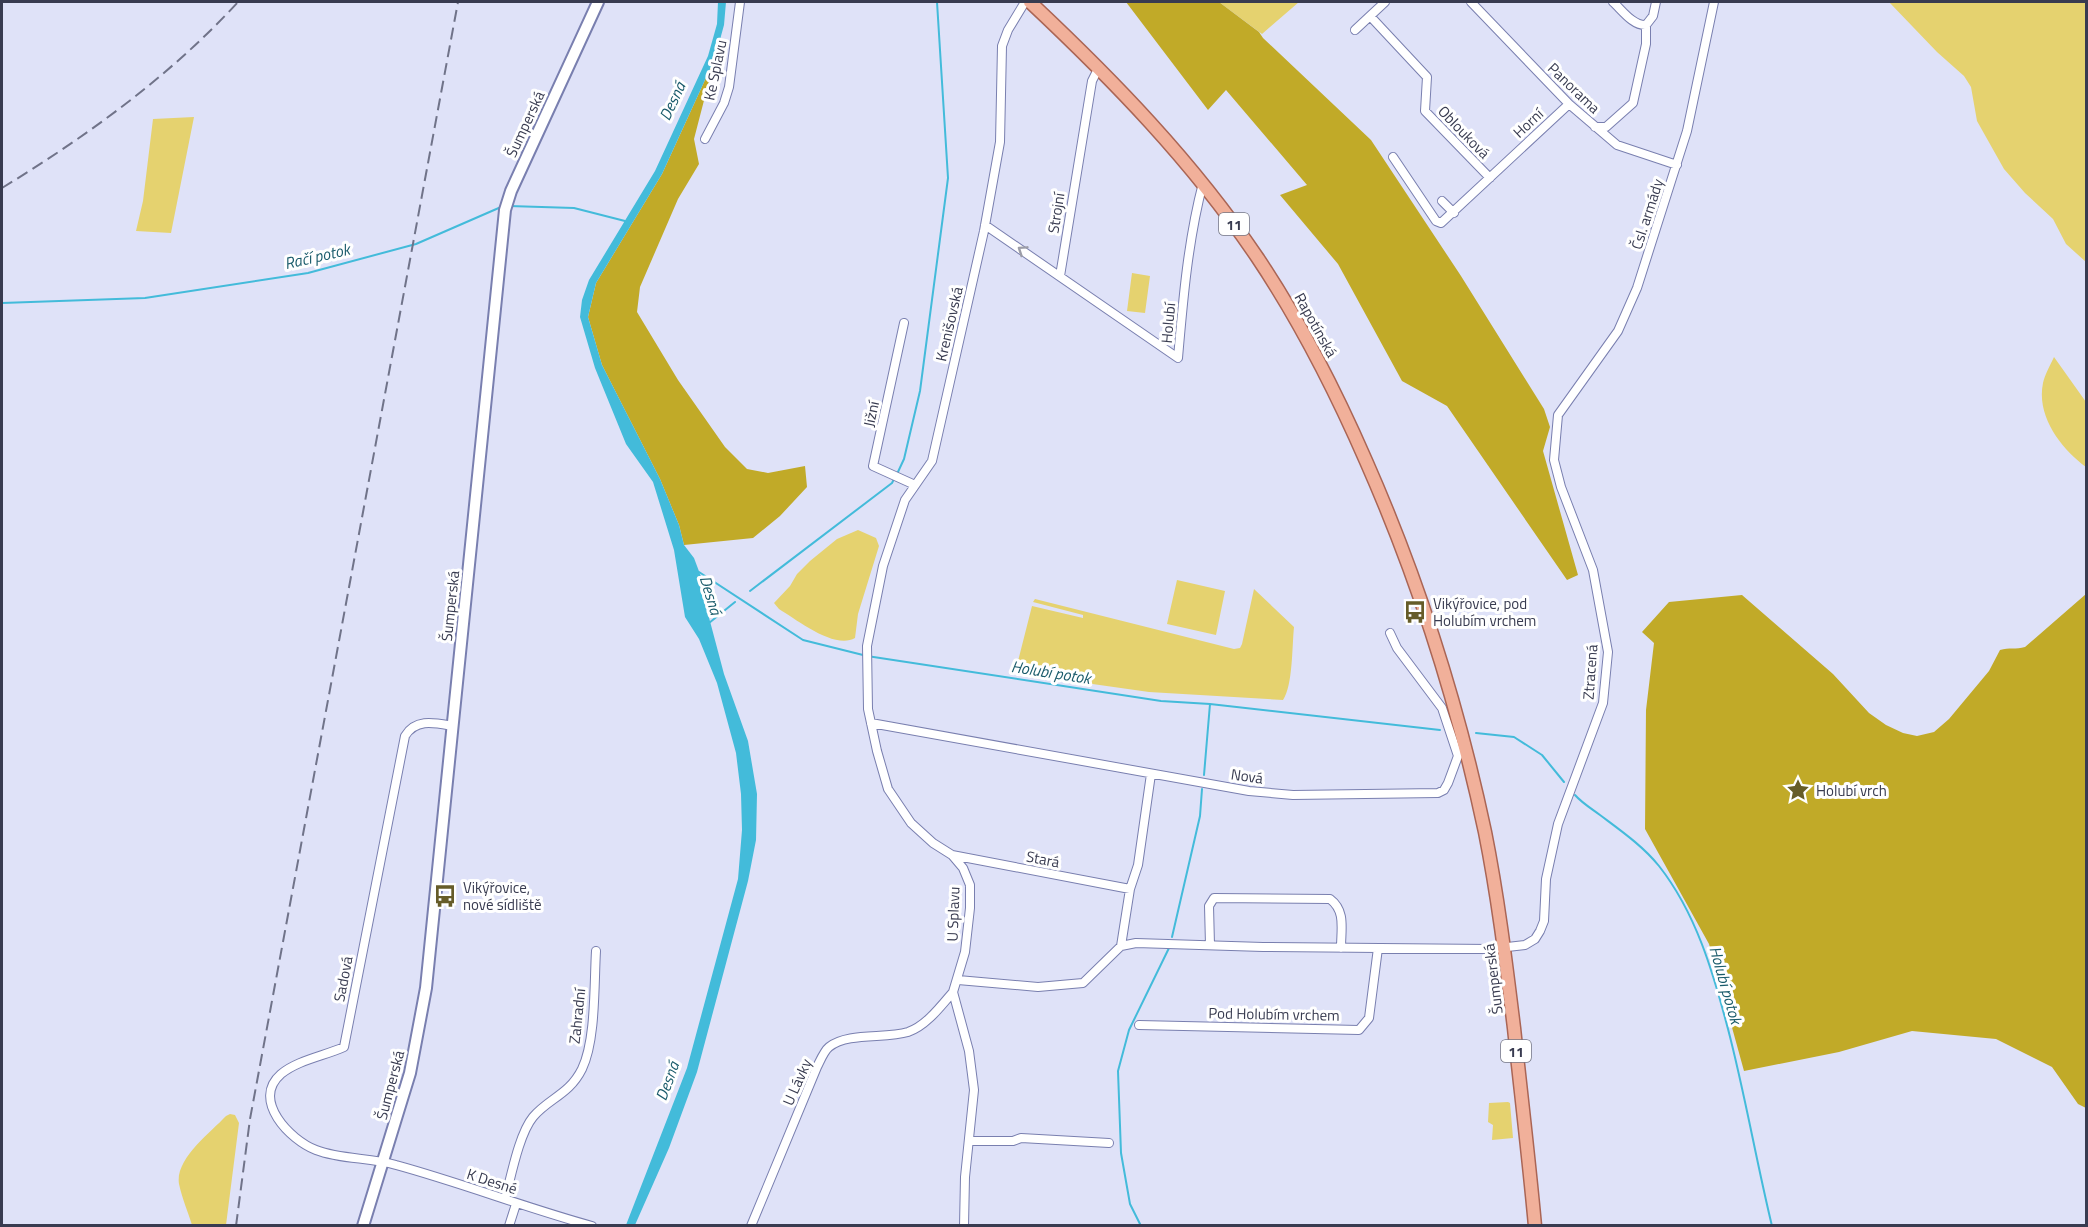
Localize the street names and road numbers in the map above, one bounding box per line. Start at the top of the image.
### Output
street label: Ke Splavu [697,38,733,102]
street label: Panorama [1543,57,1606,119]
street label: Šumperská [500,87,551,161]
street label: Oblouková [1433,100,1496,164]
street label: Horní [1508,102,1550,143]
street label: Čsl. armády [1625,176,1669,252]
street label: Strojní [1041,189,1071,235]
road number: 11 [1219,213,1249,235]
street label: Krenišovská [929,284,969,364]
street label: Rapotínská [1289,288,1343,362]
street label: Holubí [1155,300,1181,344]
street label: Jižní [857,397,885,429]
street label: Šumperská [435,569,465,642]
street label: Ztracená [1577,643,1603,701]
street label: Nová [1229,762,1265,790]
street label: Stará [1024,845,1062,874]
street label: U Splavu [941,886,965,942]
street label: Šumperská [1477,942,1509,1016]
street label: Sadová [327,954,359,1004]
street label: Zahradní [563,985,592,1045]
street label: Pod Holubím vrchem [1208,1001,1340,1027]
road number: 11 [1501,1040,1531,1062]
street label: Šumperská [370,1047,410,1122]
street label: U Lávky [776,1055,818,1109]
street label: K Desné [464,1162,520,1200]

